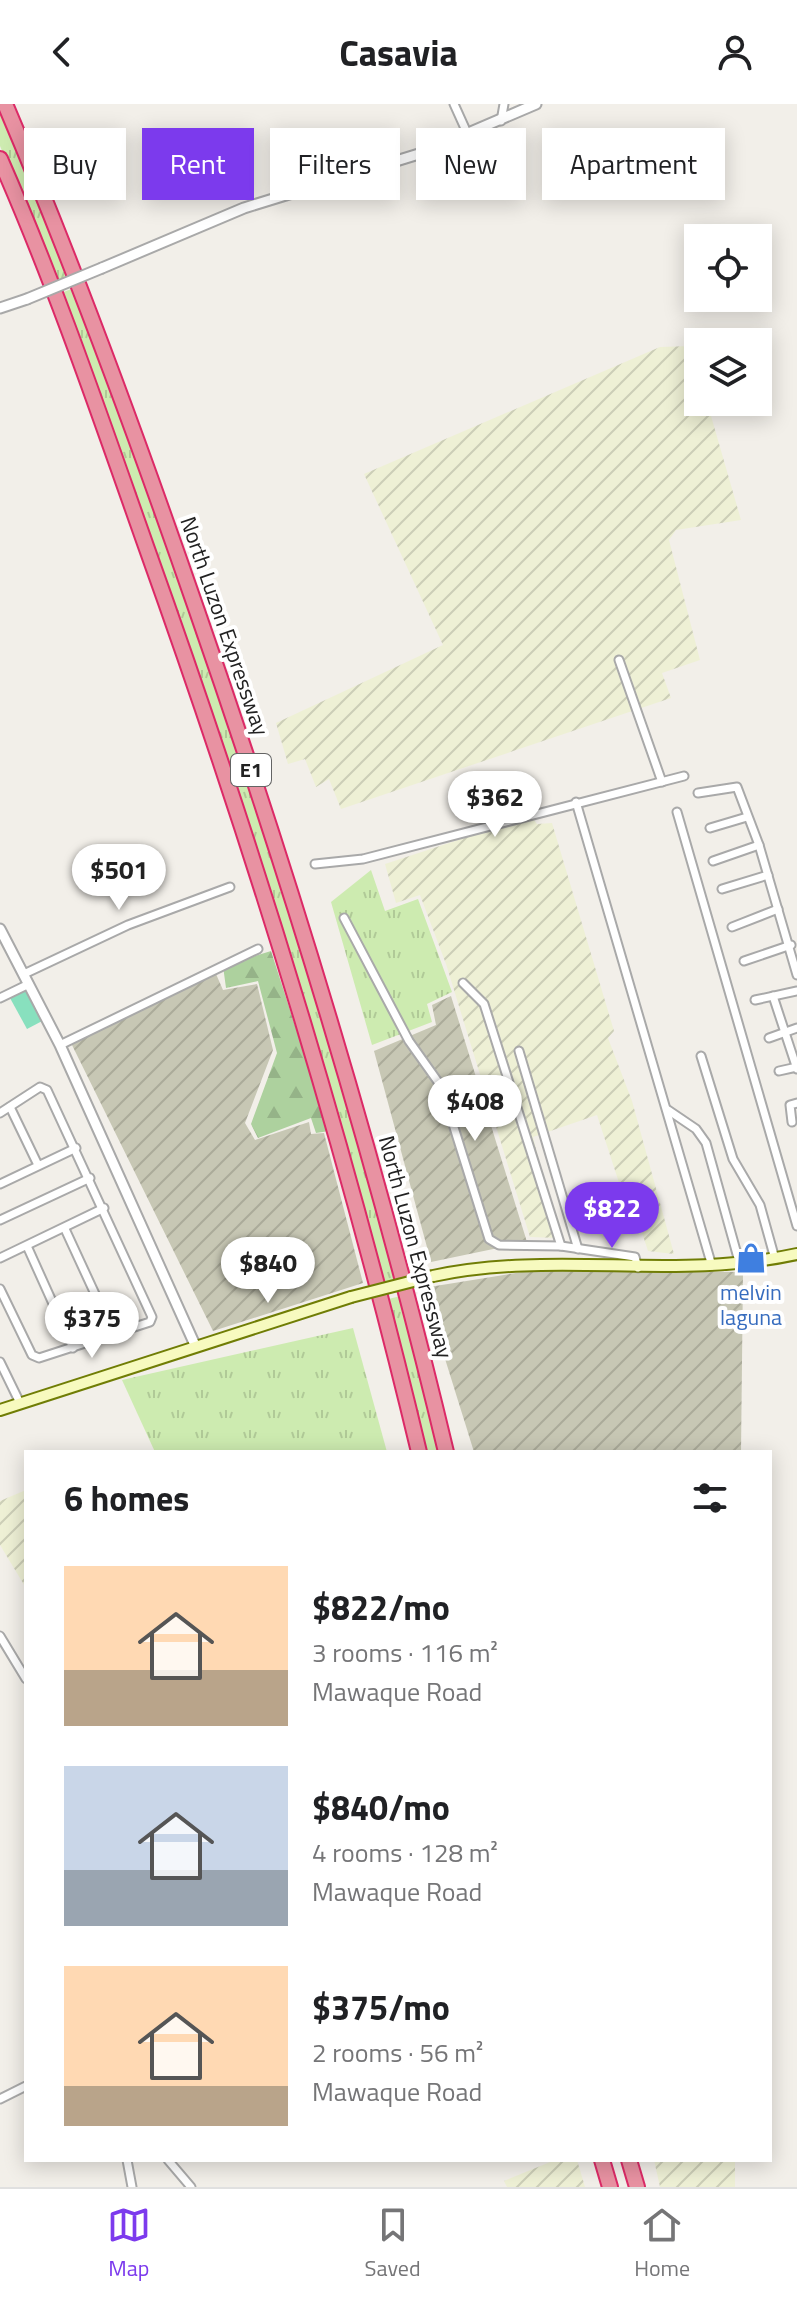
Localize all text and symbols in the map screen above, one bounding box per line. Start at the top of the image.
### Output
text: Casavia [339,25,458,80]
icon: back [40,30,84,74]
icon: person [713,30,757,74]
chip: Buy [24,128,126,200]
chip: Rent [142,128,254,200]
chip: Filters [270,128,400,200]
chip: New [416,128,526,200]
chip: Apartment [542,128,725,200]
map controls [684,224,772,416]
button: locate [684,224,772,312]
button: layers [684,328,772,416]
street label: North Luzon Expressway [172,512,279,740]
road number: E1 [231,754,271,786]
pin: $362 [448,771,542,839]
text: $362 [466,777,524,816]
pin: $501 [72,844,166,912]
text: $501 [90,850,148,889]
pin: $408 [428,1075,522,1143]
text: $408 [446,1081,504,1120]
street label: North Luzon Expressway [370,1132,462,1363]
pin: $822 [565,1182,659,1250]
text: $822 [583,1188,641,1227]
pin: $840 [221,1237,315,1305]
shop icon: melvin laguna [734,1241,768,1275]
text: $840 [239,1243,297,1282]
place label: melvin laguna [720,1275,782,1334]
pin: $375 [45,1292,139,1360]
text: $375 [63,1298,121,1337]
text: 6 homes [64,1472,189,1524]
icon: filters [688,1476,732,1520]
text: $822/mo [312,1581,450,1633]
icon: home [128,1598,224,1694]
text: 3 rooms · 116 m² [312,1633,498,1672]
text: Mawaque Road [312,1672,482,1711]
text: $840/mo [312,1781,450,1833]
icon: home [128,1798,224,1894]
text: 4 rooms · 128 m² [312,1833,498,1872]
text: Mawaque Road [312,1872,482,1911]
text: $375/mo [312,1981,450,2033]
icon: home [128,1998,224,2094]
text: 2 rooms · 56 m² [312,2033,483,2072]
text: Mawaque Road [312,2072,482,2111]
tab: Map [107,2203,151,2285]
tab: Saved [365,2203,421,2285]
tab: Home [634,2203,690,2285]

